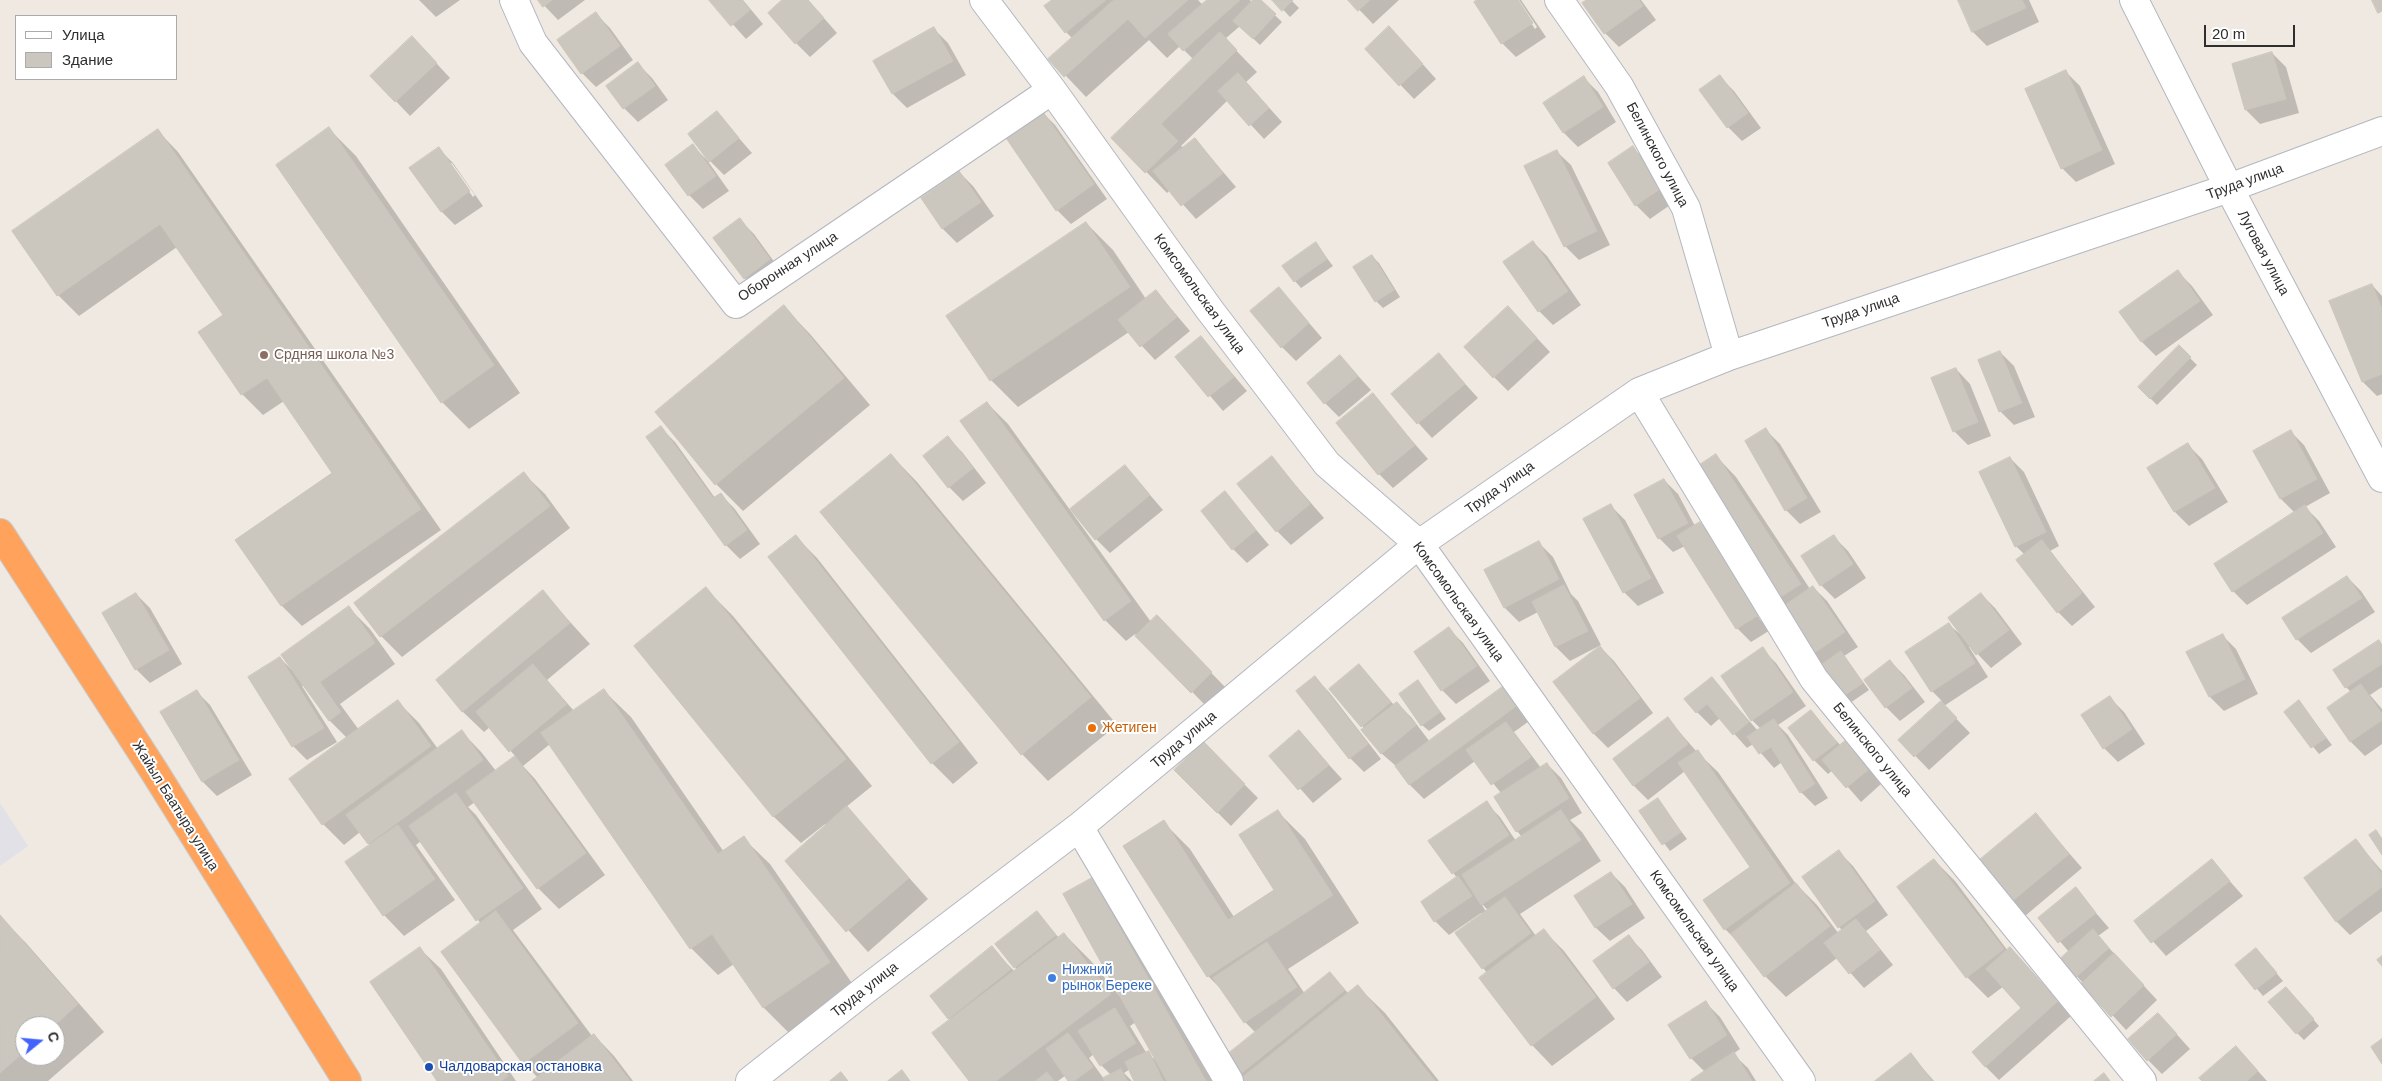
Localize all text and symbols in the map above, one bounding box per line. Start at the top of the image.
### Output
legend [15,15,178,80]
scale bar [2207,15,2298,47]
text: 20 m [2212,25,2245,42]
text: Улица [62,26,105,43]
text: Здание [62,51,113,68]
street label: Белинского улица [1622,100,1692,210]
street label: Труда улица [2204,160,2286,204]
street label: Луговая улица [2234,208,2292,298]
street label: Оборонная улица [735,229,841,305]
street label: Комсомольская улица [1150,231,1248,357]
street label: Труда улица [1820,290,1902,332]
place label: Срдняя школа №3 [274,347,394,363]
marker: Срдняя школа №3 [258,349,270,361]
street label: Труда улица [1462,458,1538,518]
street label: Комсомольская улица [1409,539,1507,665]
street label: Белинского улица [1829,700,1915,800]
street label: Труда улица [1148,708,1220,772]
place label: Жетиген [1102,720,1157,736]
marker: Жетиген [1086,722,1098,734]
street label: Жайыл Баатыра улица [128,738,222,874]
street label: Комсомольская улица [1646,867,1742,995]
street label: Труда улица [828,959,902,1021]
place label: Нижний рынок Береке [1062,962,1152,994]
marker: Нижний рынок Береке [1046,972,1058,984]
north arrow [15,1016,65,1066]
text: С [44,1030,63,1044]
place label: Чалдоварская остановка [439,1059,602,1075]
marker: Чалдоварская остановка [423,1061,435,1073]

